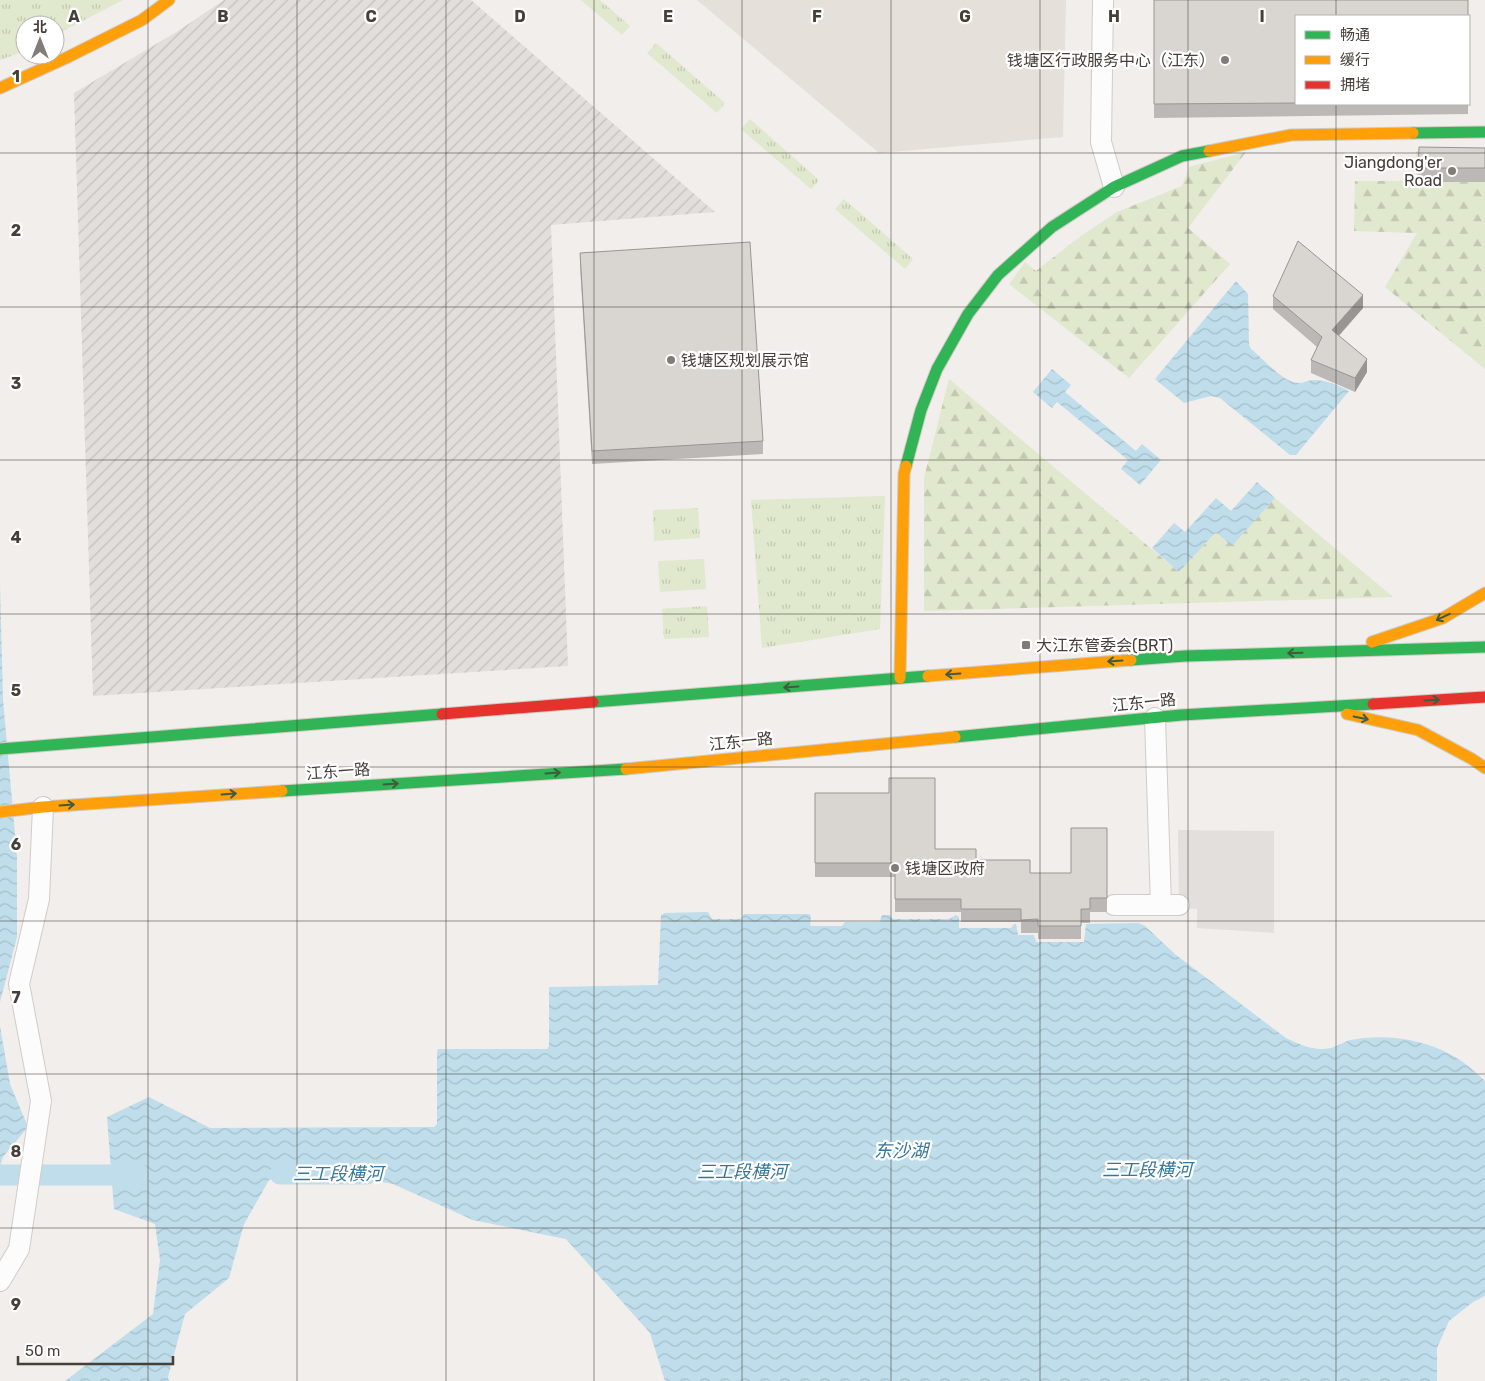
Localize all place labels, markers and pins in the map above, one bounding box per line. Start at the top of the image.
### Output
place label: 钱塘区行政服务中心（江东） [1007,51,1215,70]
marker: 钱塘区行政服务中心（江东） [1219,54,1231,66]
place label: Jiangdong'er Road [1344,153,1442,190]
marker: Jiangdong'er Road [1446,165,1458,177]
place label: 钱塘区规划展示馆 [681,351,809,370]
marker: 钱塘区规划展示馆 [665,354,677,366]
place label: 大江东管委会(BRT) [1036,636,1173,655]
marker: 大江东管委会(BRT) [1020,639,1032,651]
place label: 钱塘区政府 [905,859,985,878]
marker: 钱塘区政府 [889,862,901,874]

